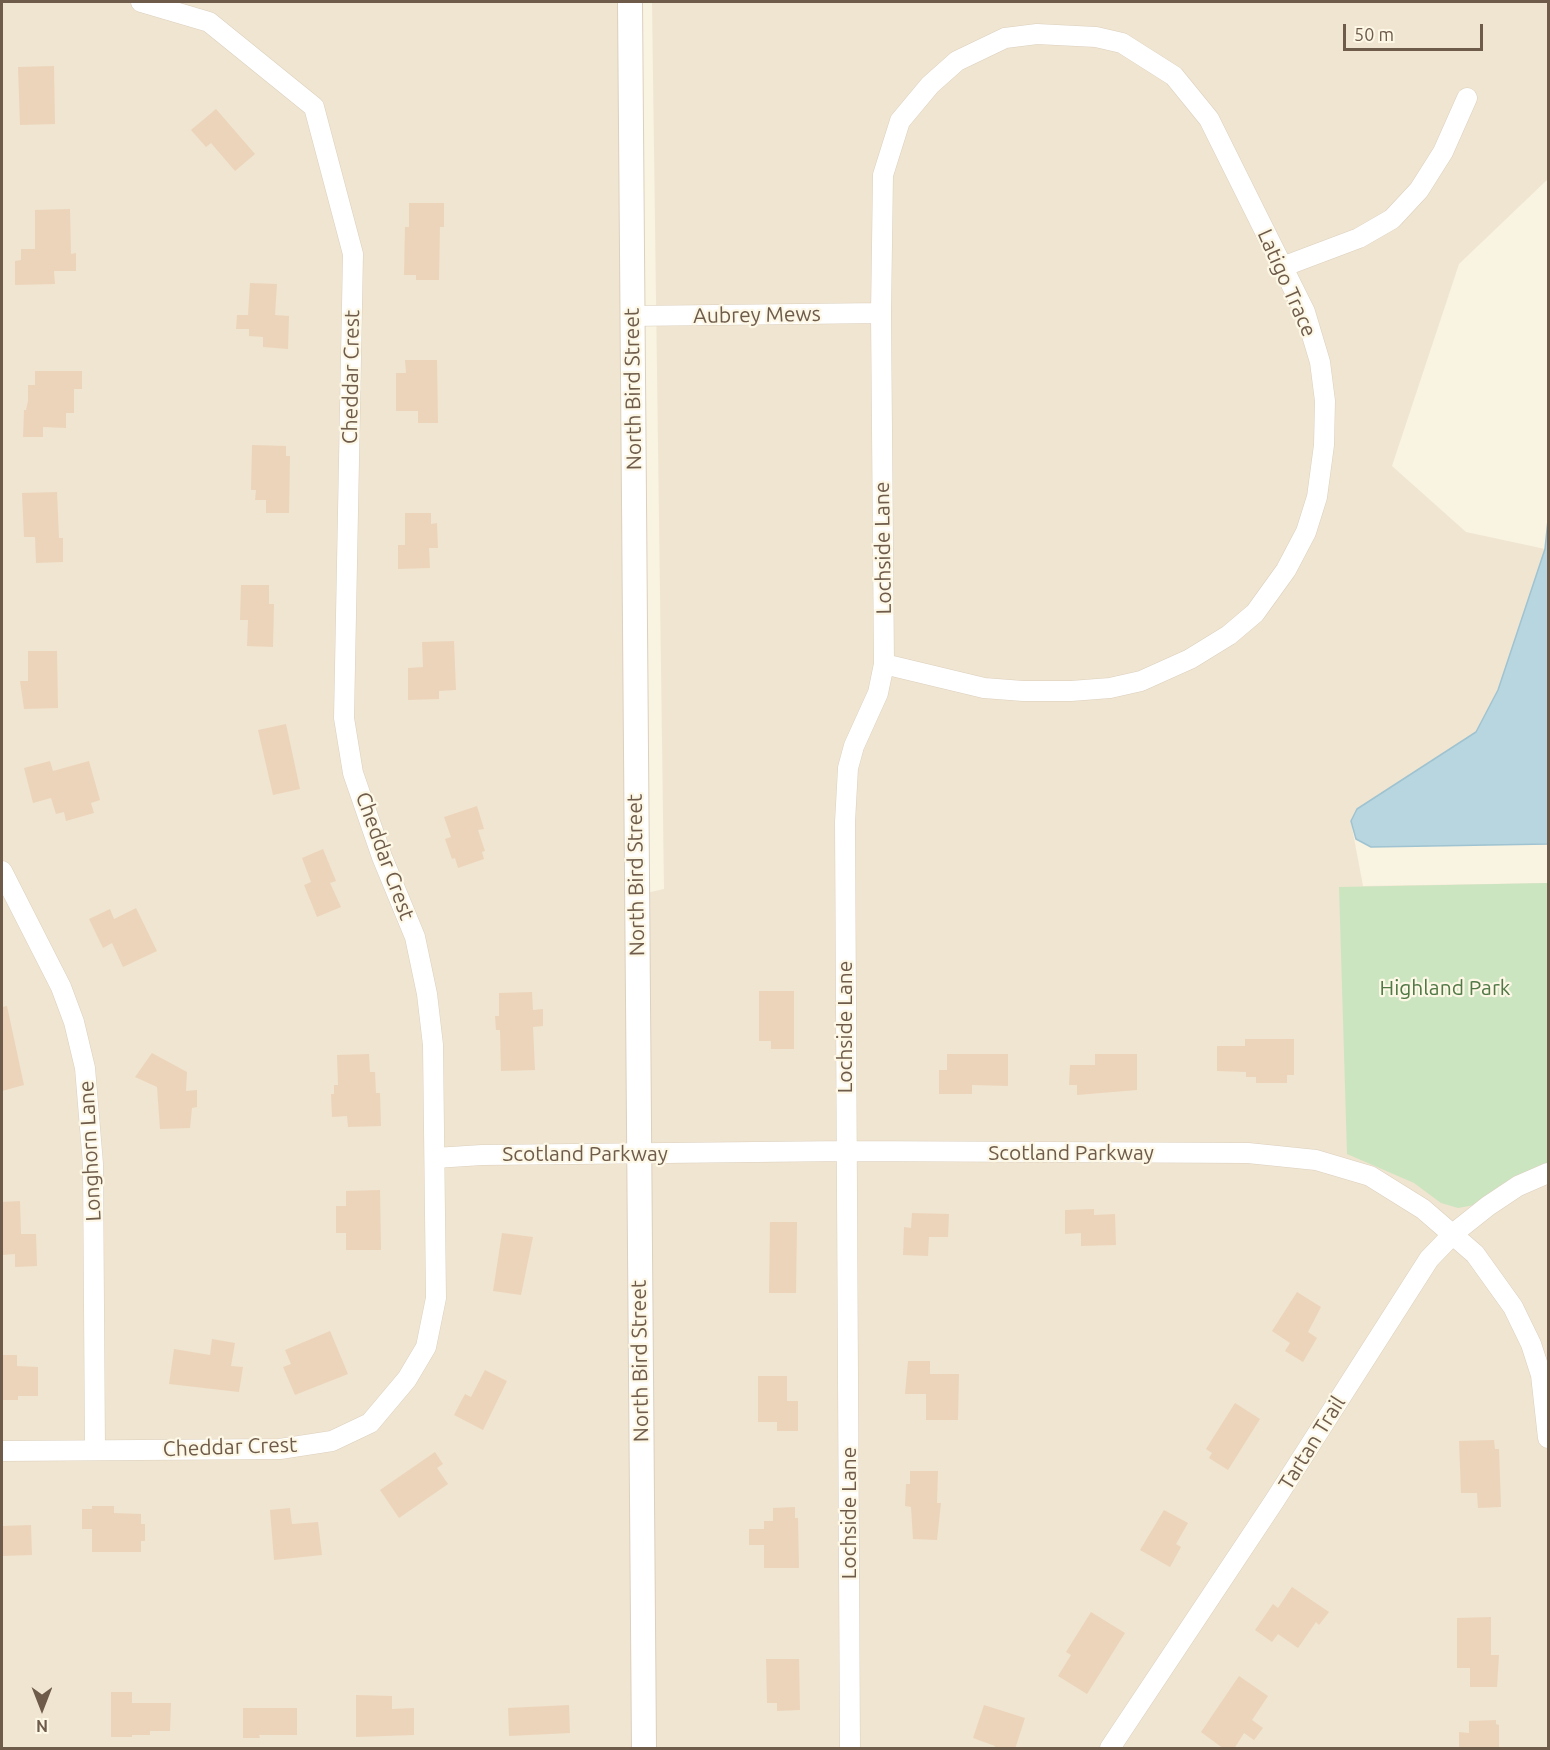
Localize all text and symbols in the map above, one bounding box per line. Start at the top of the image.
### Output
scale bar [1346,12,1486,50]
text: 50 m [1354,24,1394,44]
street label: Latigo Trace [1252,225,1322,341]
street label: Aubrey Mews [693,301,821,329]
street label: North Bird Street [619,308,647,470]
street label: Cheddar Crest [337,310,365,444]
street label: Lochside Lane [869,481,897,615]
street label: Cheddar Crest [350,789,420,923]
street label: North Bird Street [622,794,650,956]
street label: Lochside Lane [832,961,858,1093]
park label: Highland Park [1380,975,1510,1001]
street label: Longhorn Lane [74,1080,106,1222]
street label: Scotland Parkway [988,1140,1154,1166]
street label: Scotland Parkway [502,1141,668,1167]
street label: North Bird Street [626,1280,654,1442]
street label: Tartan Trail [1273,1391,1351,1495]
street label: Cheddar Crest [162,1432,298,1462]
street label: Lochside Lane [836,1447,862,1579]
north arrow [12,1678,72,1738]
text: N [36,1717,48,1735]

